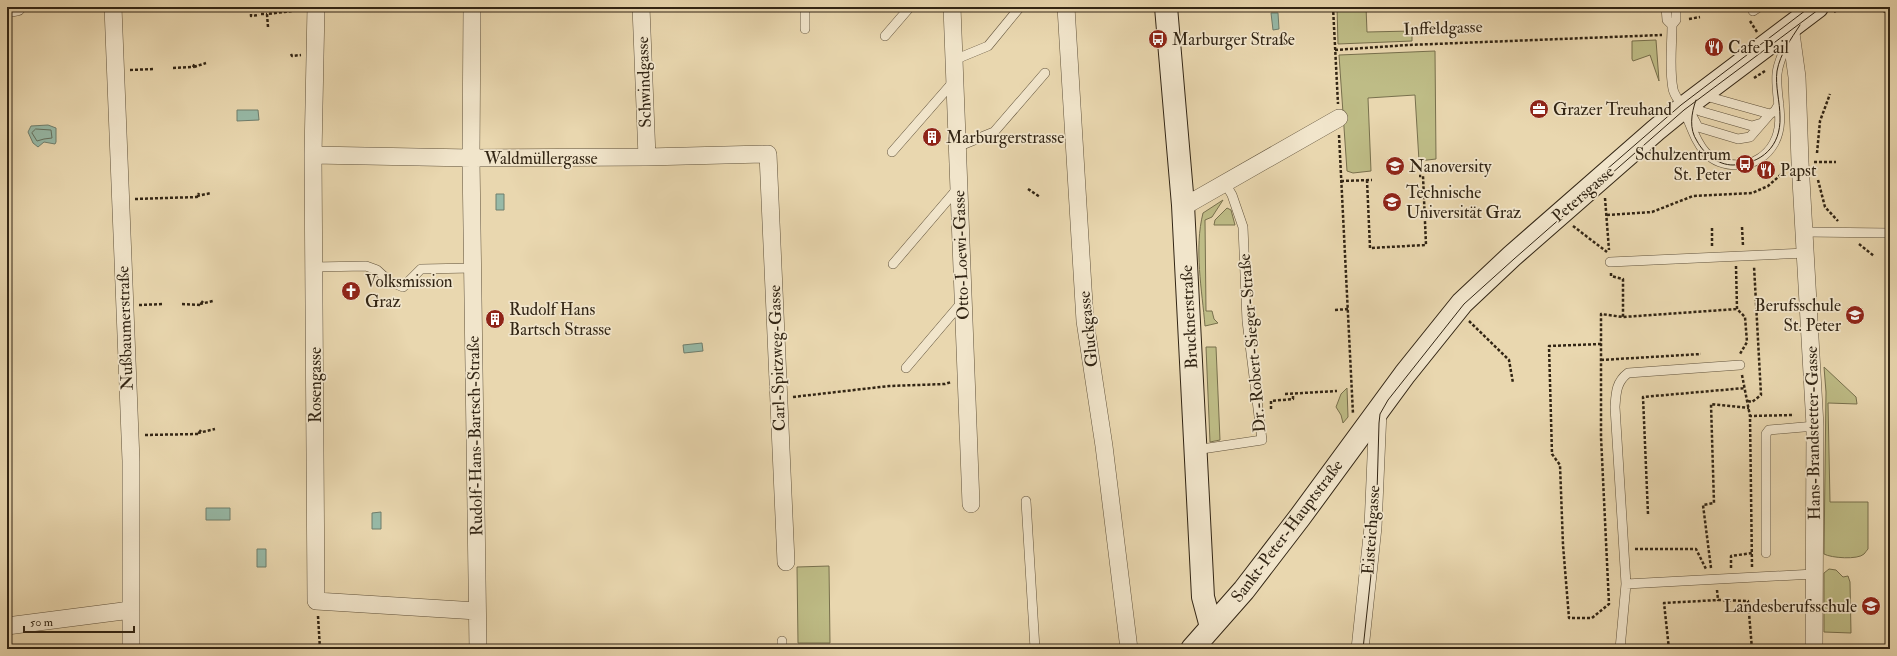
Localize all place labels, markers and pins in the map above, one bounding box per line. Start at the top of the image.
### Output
bus stop icon: Marburger Straße [1147,28,1169,50]
place label: Marburger Straße [1172,29,1295,50]
restaurant icon: Cafe Pail [1703,36,1725,58]
place label: Cafe Pail [1728,37,1790,58]
office icon: Grazer Treuhand [1528,98,1550,120]
place label: Grazer Treuhand [1553,99,1672,120]
building icon: Marburgerstrasse [921,126,943,148]
place label: Marburgerstrasse [946,127,1064,148]
place label: Schulzentrum St. Peter [1635,144,1732,185]
bus stop icon: Schulzentrum St. Peter [1734,153,1756,175]
school or university icon: Nanoversity [1384,155,1406,177]
place label: Nanoversity [1409,156,1492,178]
restaurant icon: Papst [1755,159,1777,181]
place label: Papst [1780,160,1817,182]
place label: Technische Universität Graz [1406,182,1521,223]
school or university icon: Technische Universität Graz [1381,191,1403,213]
place label: Volksmission Graz [365,271,453,312]
church icon: Volksmission Graz [340,280,362,302]
place label: Berufsschule St. Peter [1755,295,1842,336]
place label: Rudolf Hans Bartsch Strasse [509,299,611,340]
school or university icon: Berufsschule St. Peter [1844,304,1866,326]
building icon: Rudolf Hans Bartsch Strasse [484,308,506,330]
school or university icon: Landesberufsschule [1860,595,1882,617]
place label: Landesberufsschule [1724,596,1857,617]

